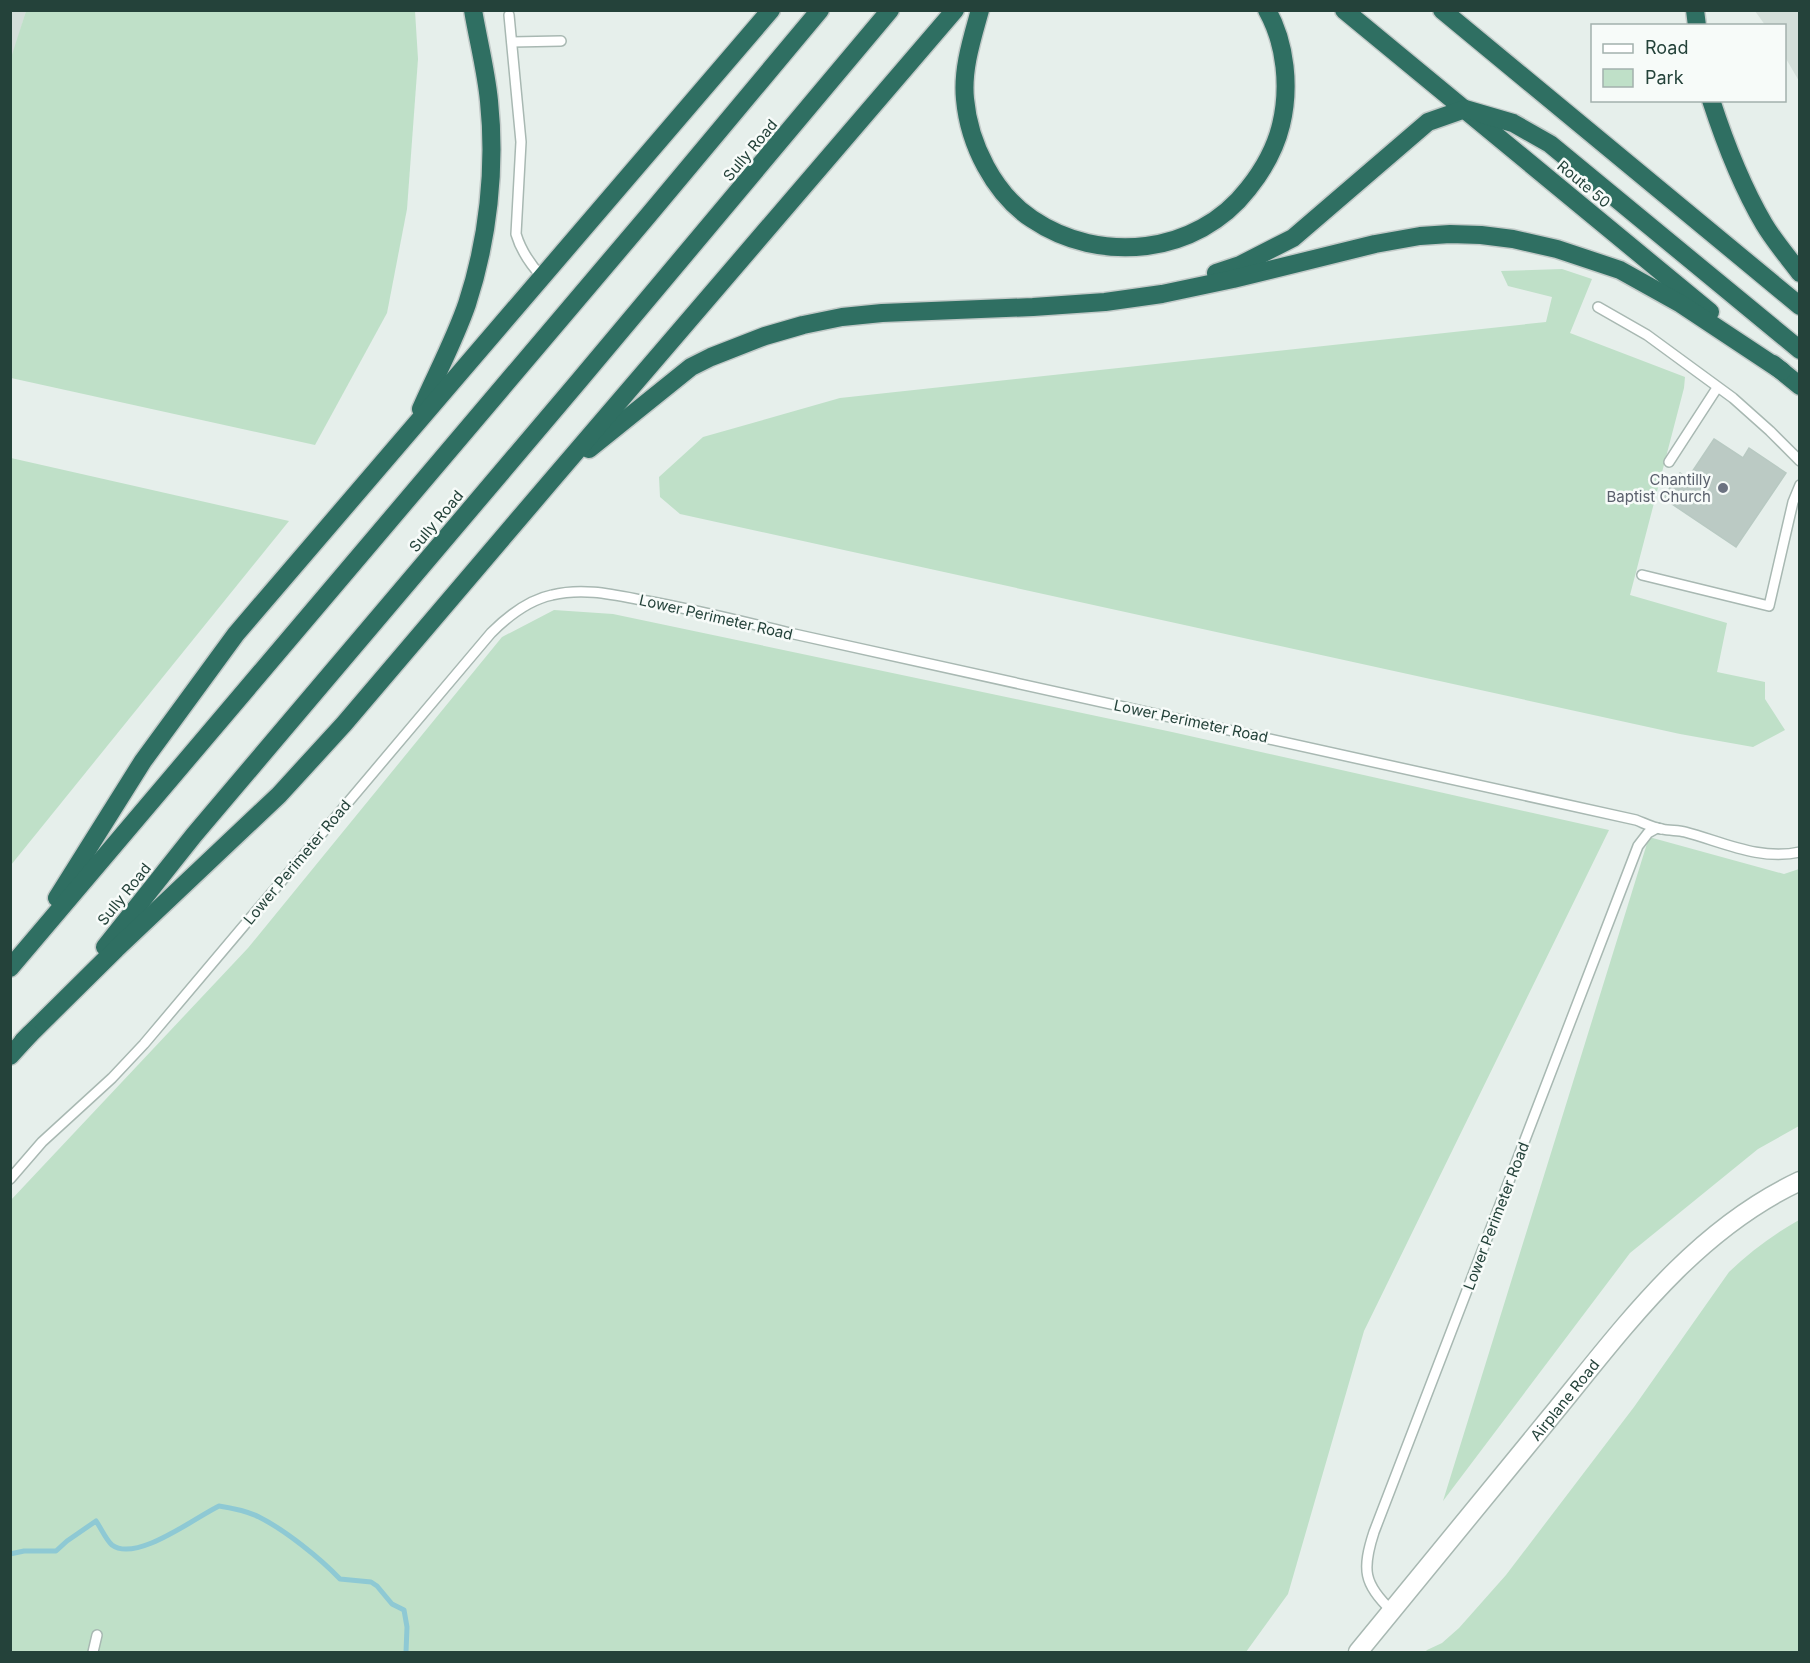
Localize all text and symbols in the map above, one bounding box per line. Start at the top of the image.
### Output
legend [1591,24,1786,102]
text: Road [1645,37,1688,58]
text: Park [1645,67,1684,88]
street label: Sully Road [719,115,781,185]
street label: Route 50 [1554,156,1614,212]
place label: Chantilly Baptist Church [1606,470,1712,506]
marker: Chantilly Baptist Church [1716,481,1730,495]
street label: Sully Road [405,486,467,556]
street label: Lower Perimeter Road [637,590,795,644]
street label: Lower Perimeter Road [1112,695,1270,747]
street label: Lower Perimeter Road [239,796,355,928]
street label: Sully Road [93,859,155,929]
street label: Lower Perimeter Road [1459,1139,1533,1293]
street label: Airplane Road [1526,1355,1603,1444]

